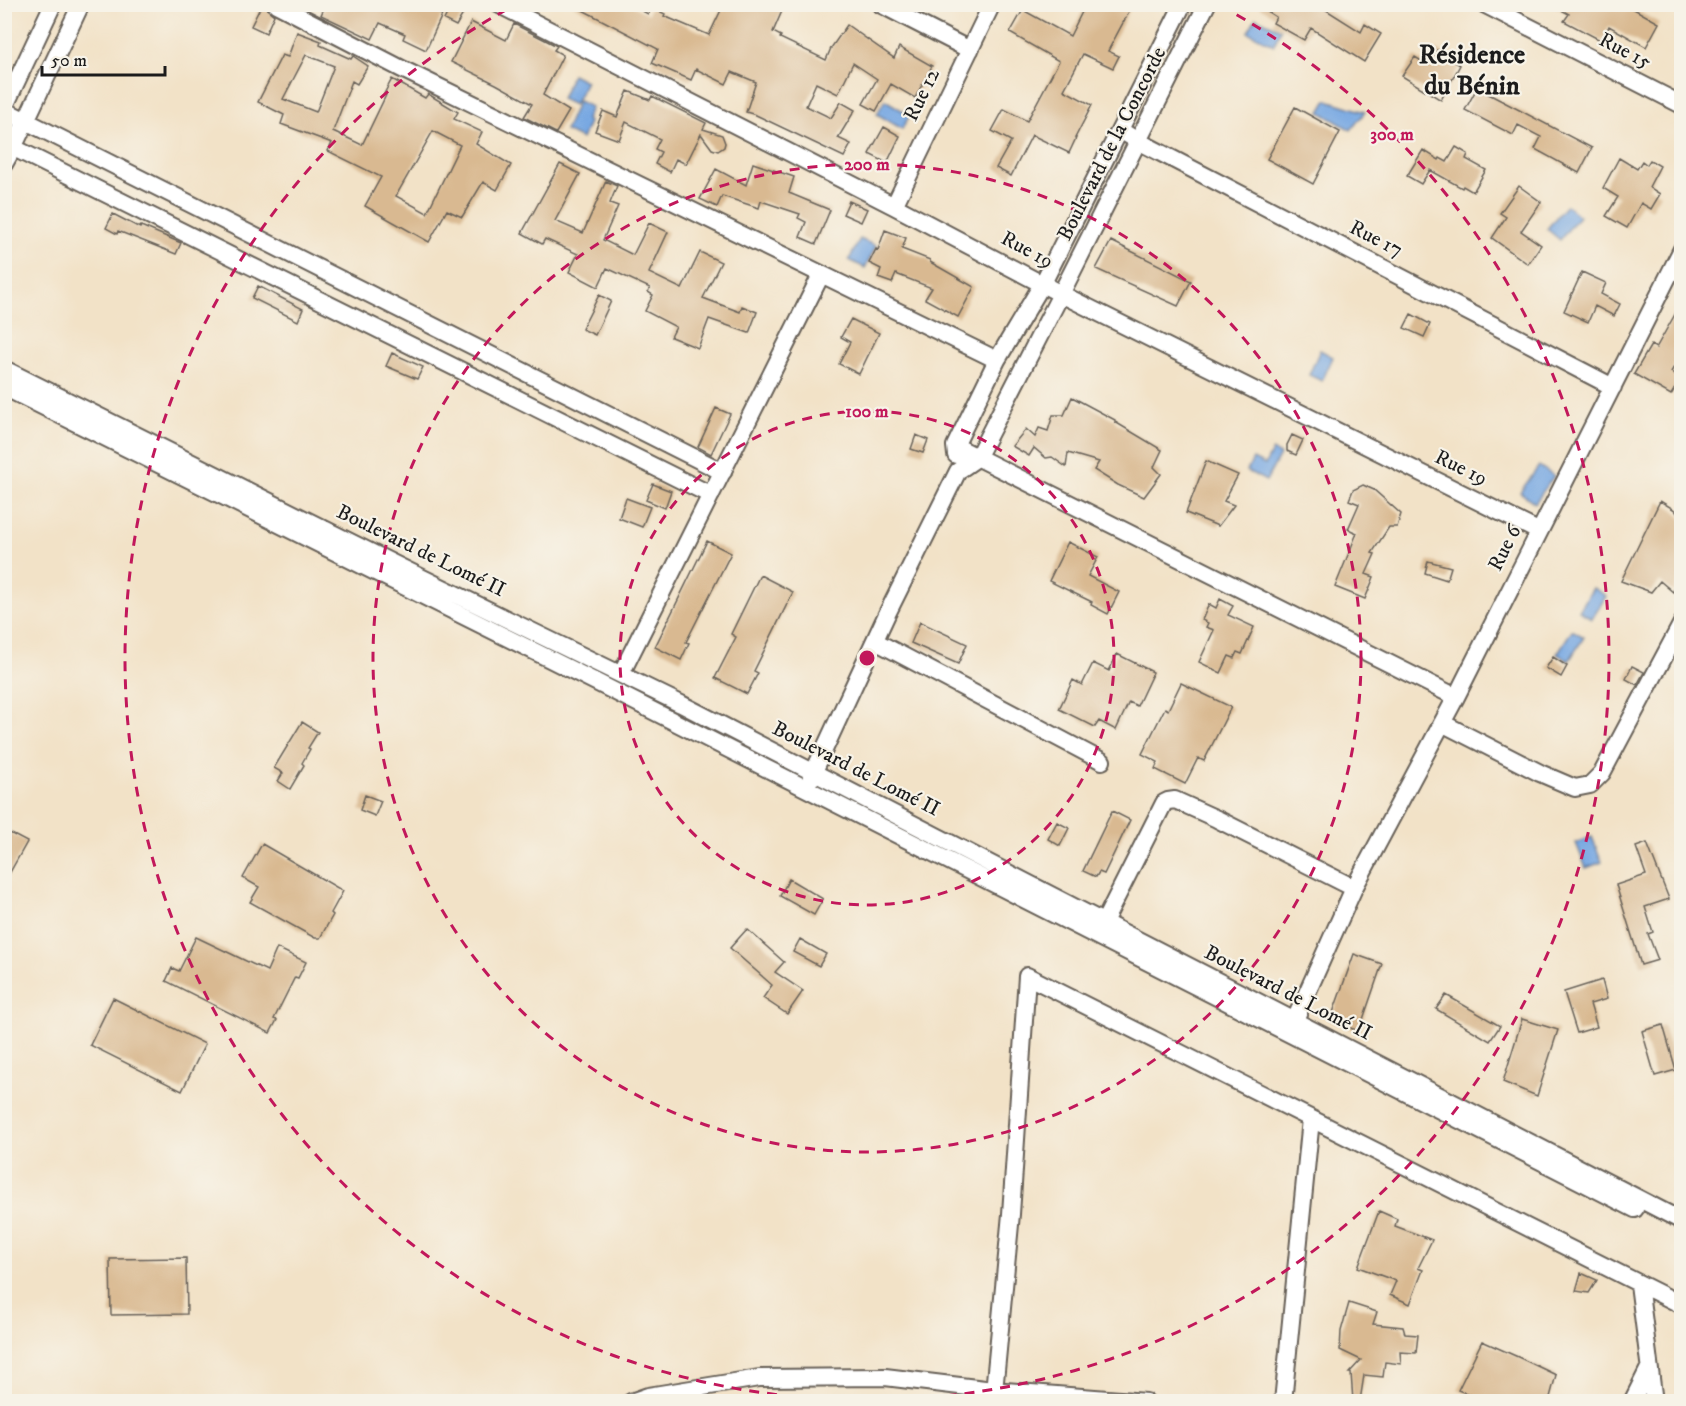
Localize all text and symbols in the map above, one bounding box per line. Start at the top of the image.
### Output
street label: Rue 15 [1594,27,1656,75]
district label: Résidence du Bénin [1419,38,1525,103]
scale bar [42,39,165,77]
street label: Boulevard de la Concorde [1052,42,1172,245]
text: 50 m [51,50,87,72]
street label: Rue 12 [898,64,946,126]
text: 300 m [1370,124,1414,146]
text: 200 m [844,154,890,176]
street label: Rue 17 [1345,215,1407,263]
street label: Rue 19 [996,226,1058,274]
text: 100 m [845,401,889,423]
street label: Rue 19 [1430,444,1492,492]
street label: Boulevard de Lomé II [332,499,510,603]
street label: Rue 6 [1482,520,1528,575]
centre of rings [857,648,877,668]
street label: Boulevard de Lomé II [768,715,944,823]
street label: Boulevard de Lomé II [1200,939,1376,1047]

